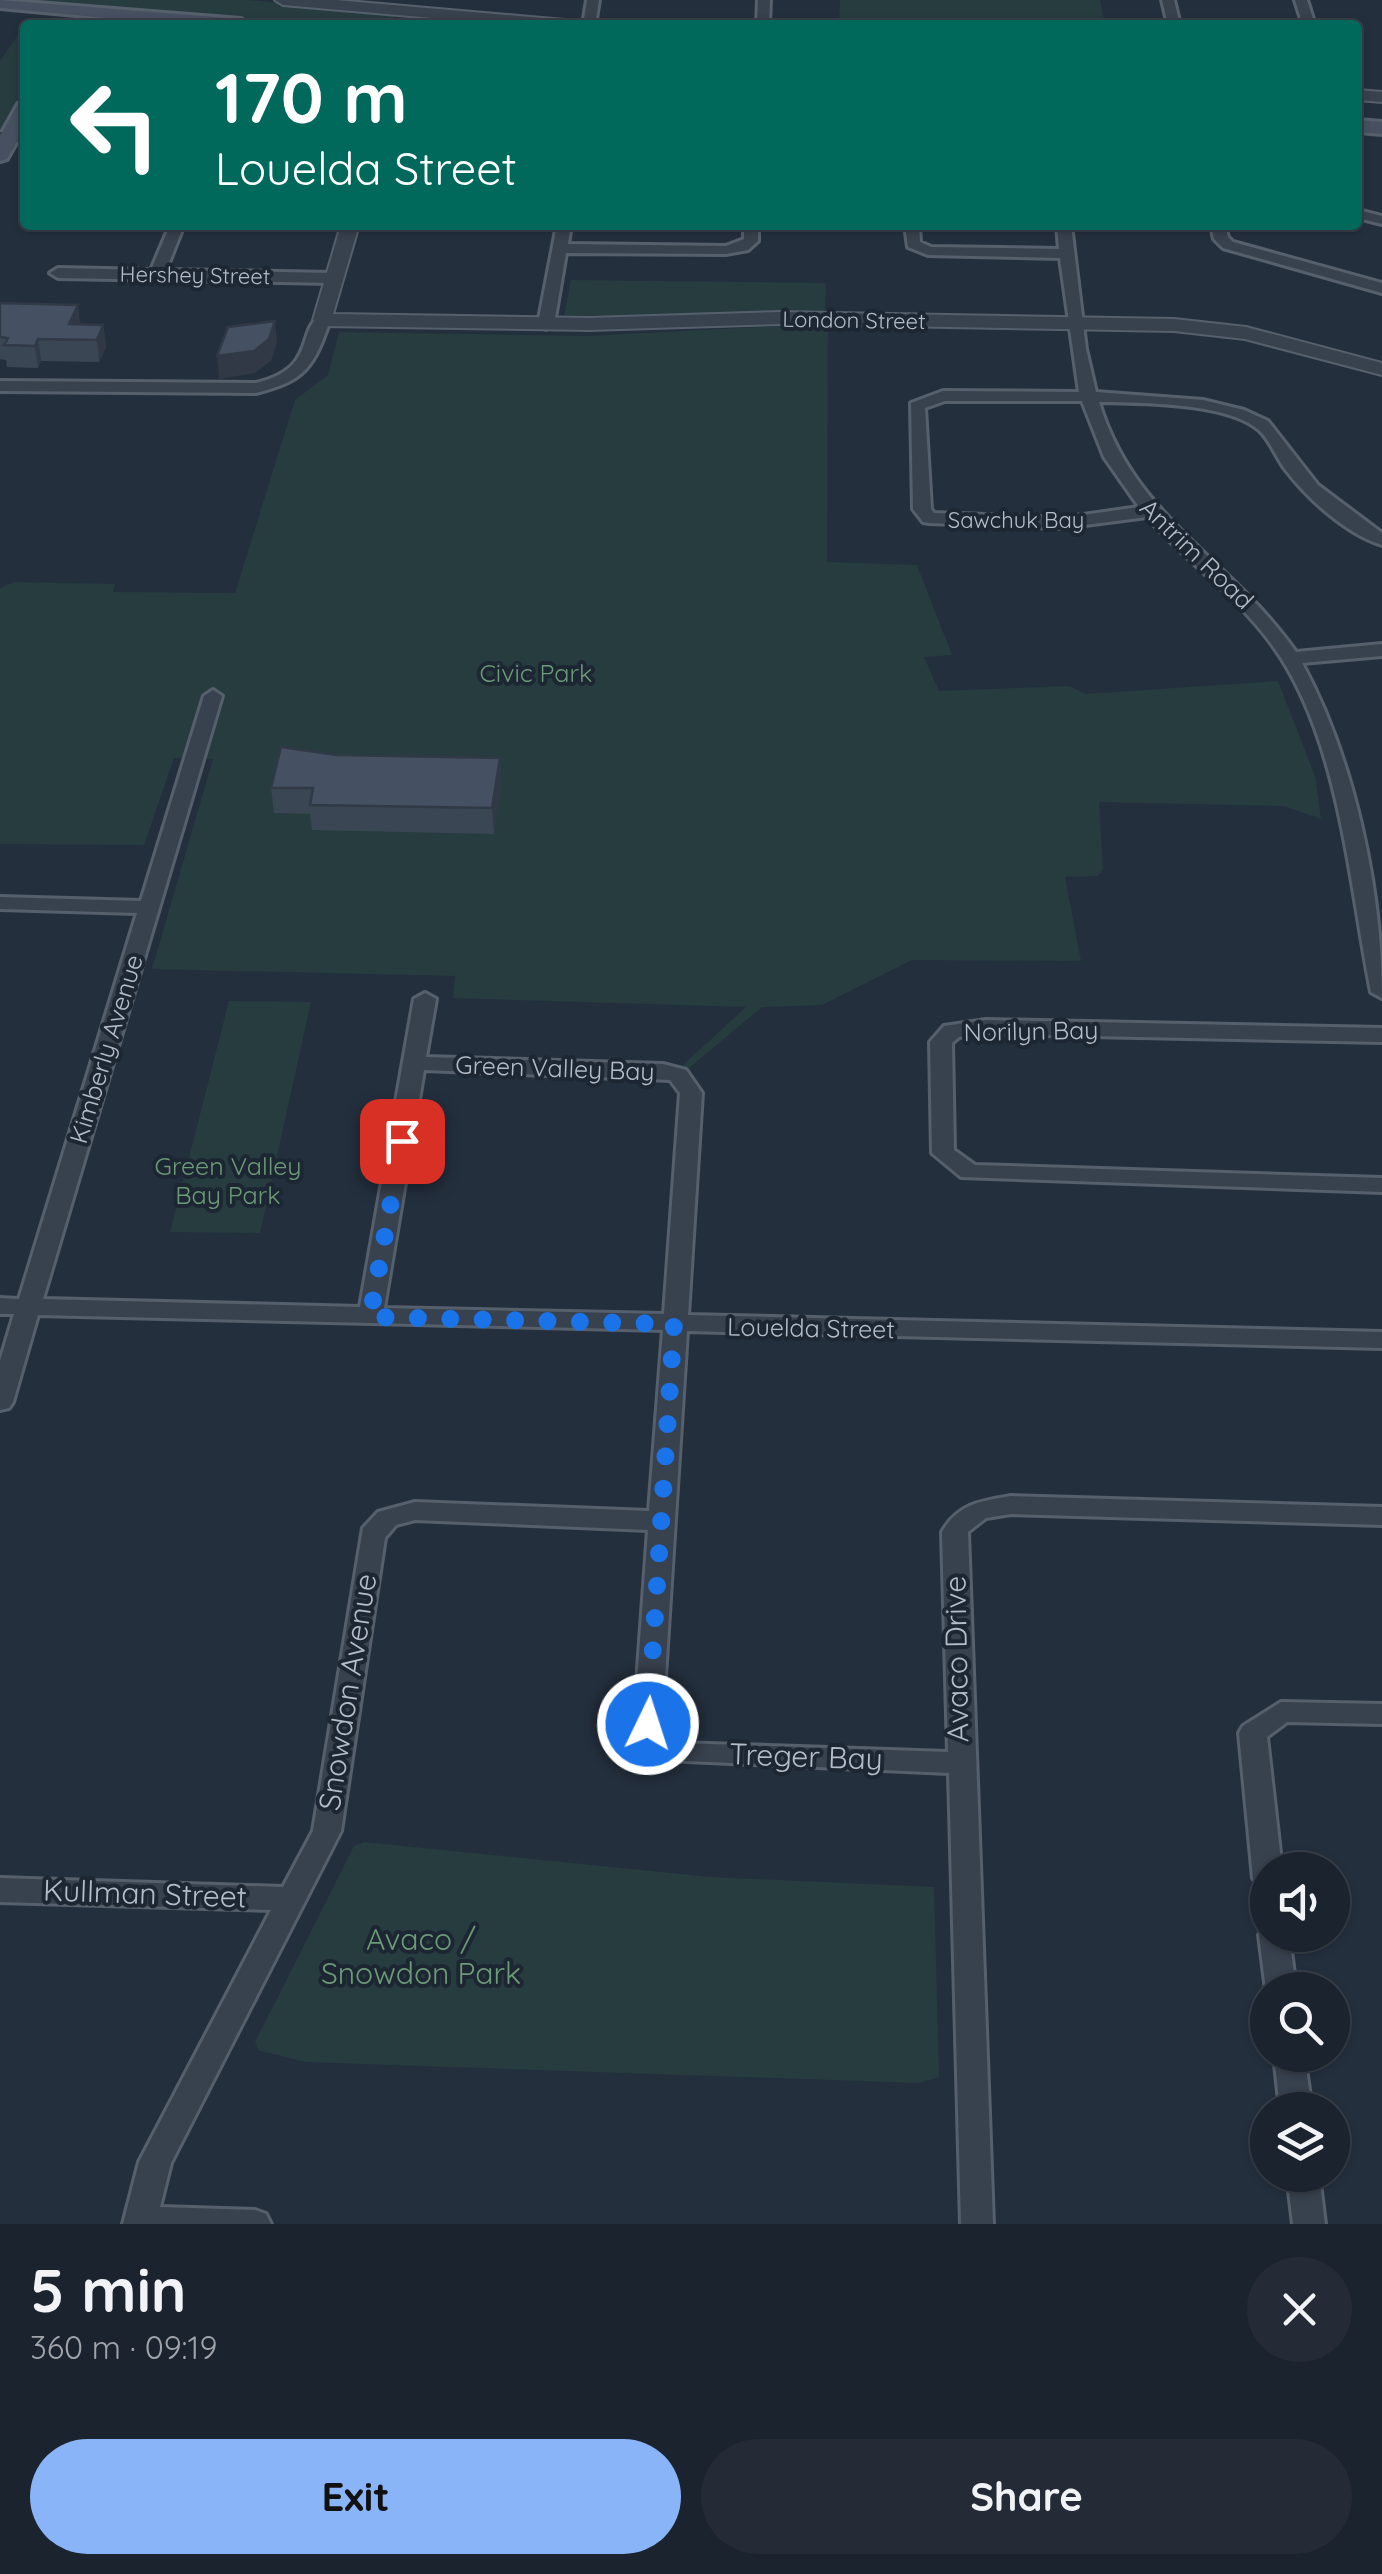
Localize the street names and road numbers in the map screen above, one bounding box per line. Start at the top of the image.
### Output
street label: Hershey Street [120,260,270,290]
street label: London Street [782,305,926,335]
street label: Antrim Road [1134,492,1261,615]
street label: Sawchuk Bay [948,506,1084,534]
street label: Kimberly Avenue [62,951,149,1147]
street label: Norilyn Bay [963,1014,1099,1047]
street label: Green Valley Bay [455,1049,655,1086]
street label: Louelda Street [727,1311,895,1344]
street label: Snowdon Avenue [310,1571,384,1813]
street label: Avaco Drive [936,1575,976,1743]
street label: Treger Bay [729,1734,883,1778]
street label: Kullman Street [43,1870,248,1916]

